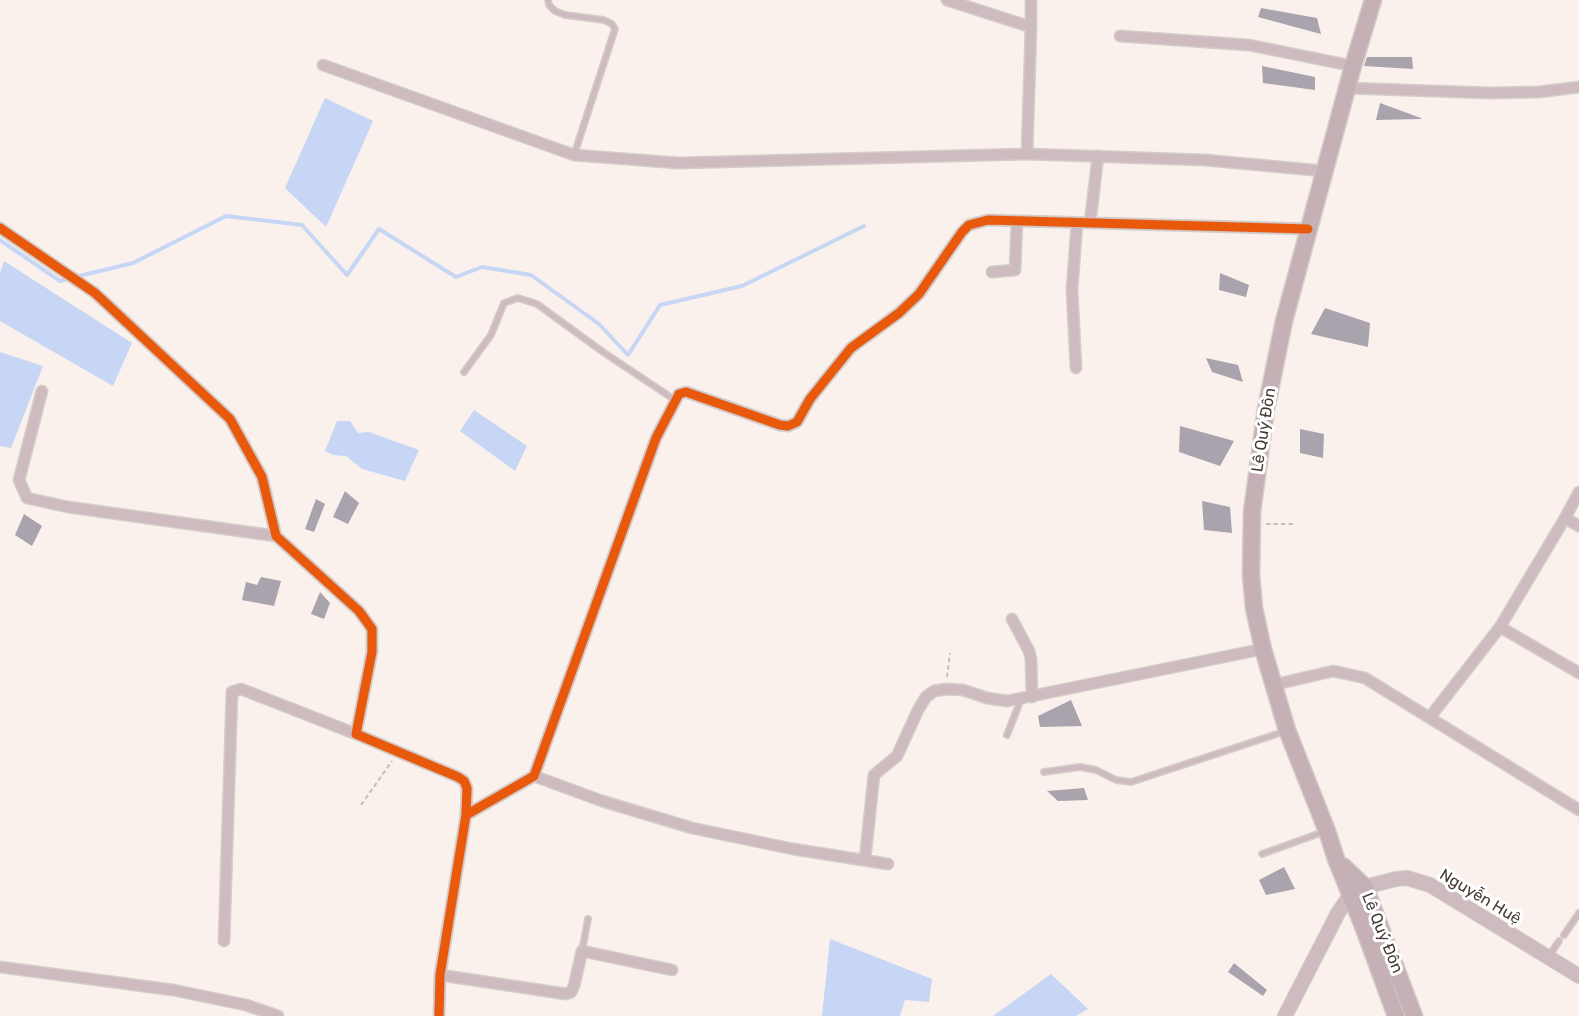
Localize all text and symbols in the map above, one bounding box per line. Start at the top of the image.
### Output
street label: Lê Quý Đôn [1248,387,1280,473]
street label: Nguyễn Huệ [1436,865,1524,929]
street label: Lê Quý Đôn [1357,890,1407,976]

